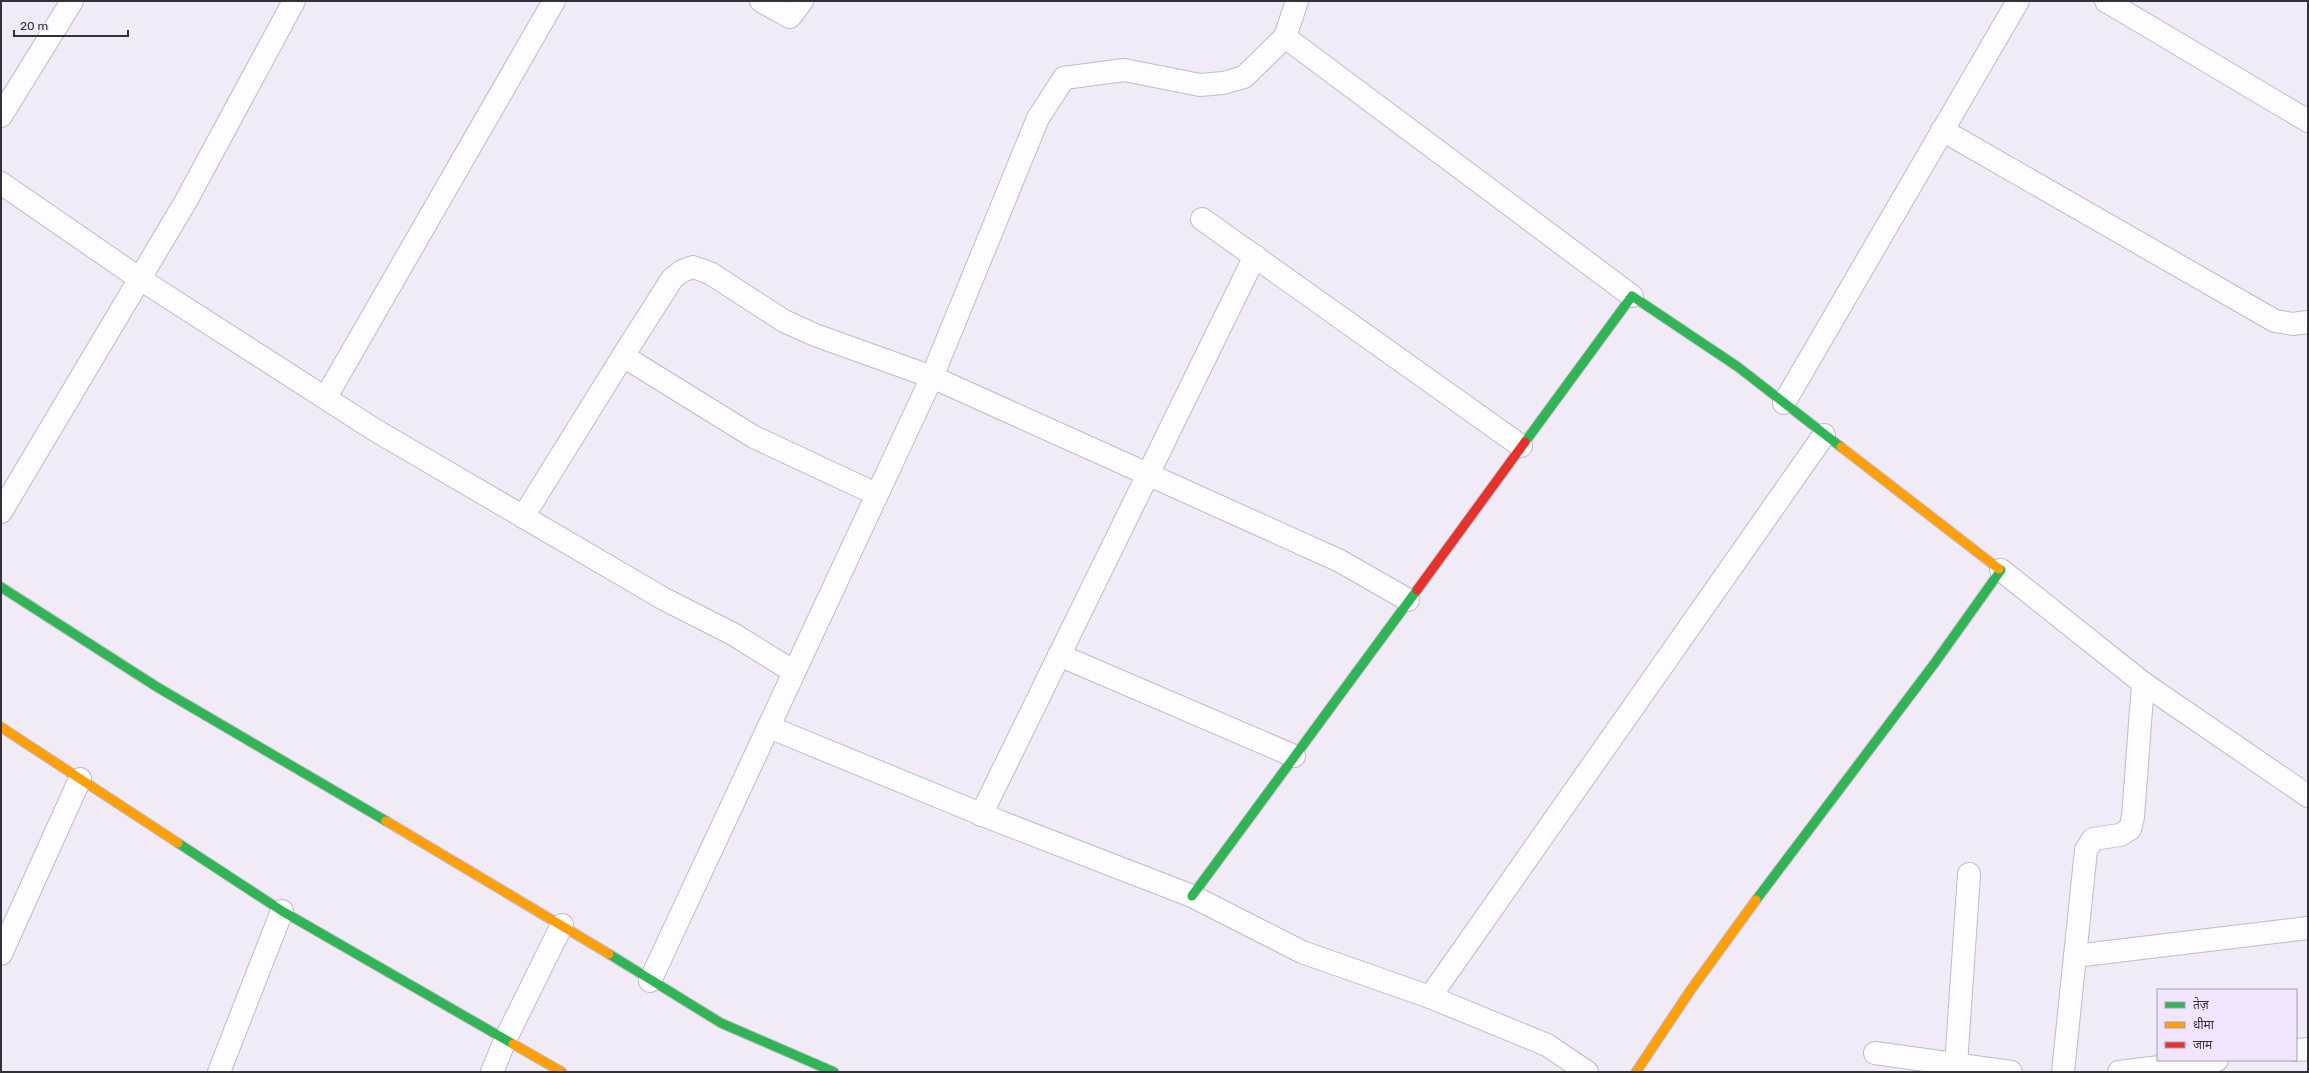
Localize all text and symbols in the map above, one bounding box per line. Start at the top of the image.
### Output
scale bar [14,12,128,38]
text: 20 m [20,19,48,33]
legend [2157,989,2297,1061]
text: तेज़ [2193,997,2210,1012]
text: धीमा [2193,1017,2215,1032]
text: जाम [2193,1038,2213,1052]

